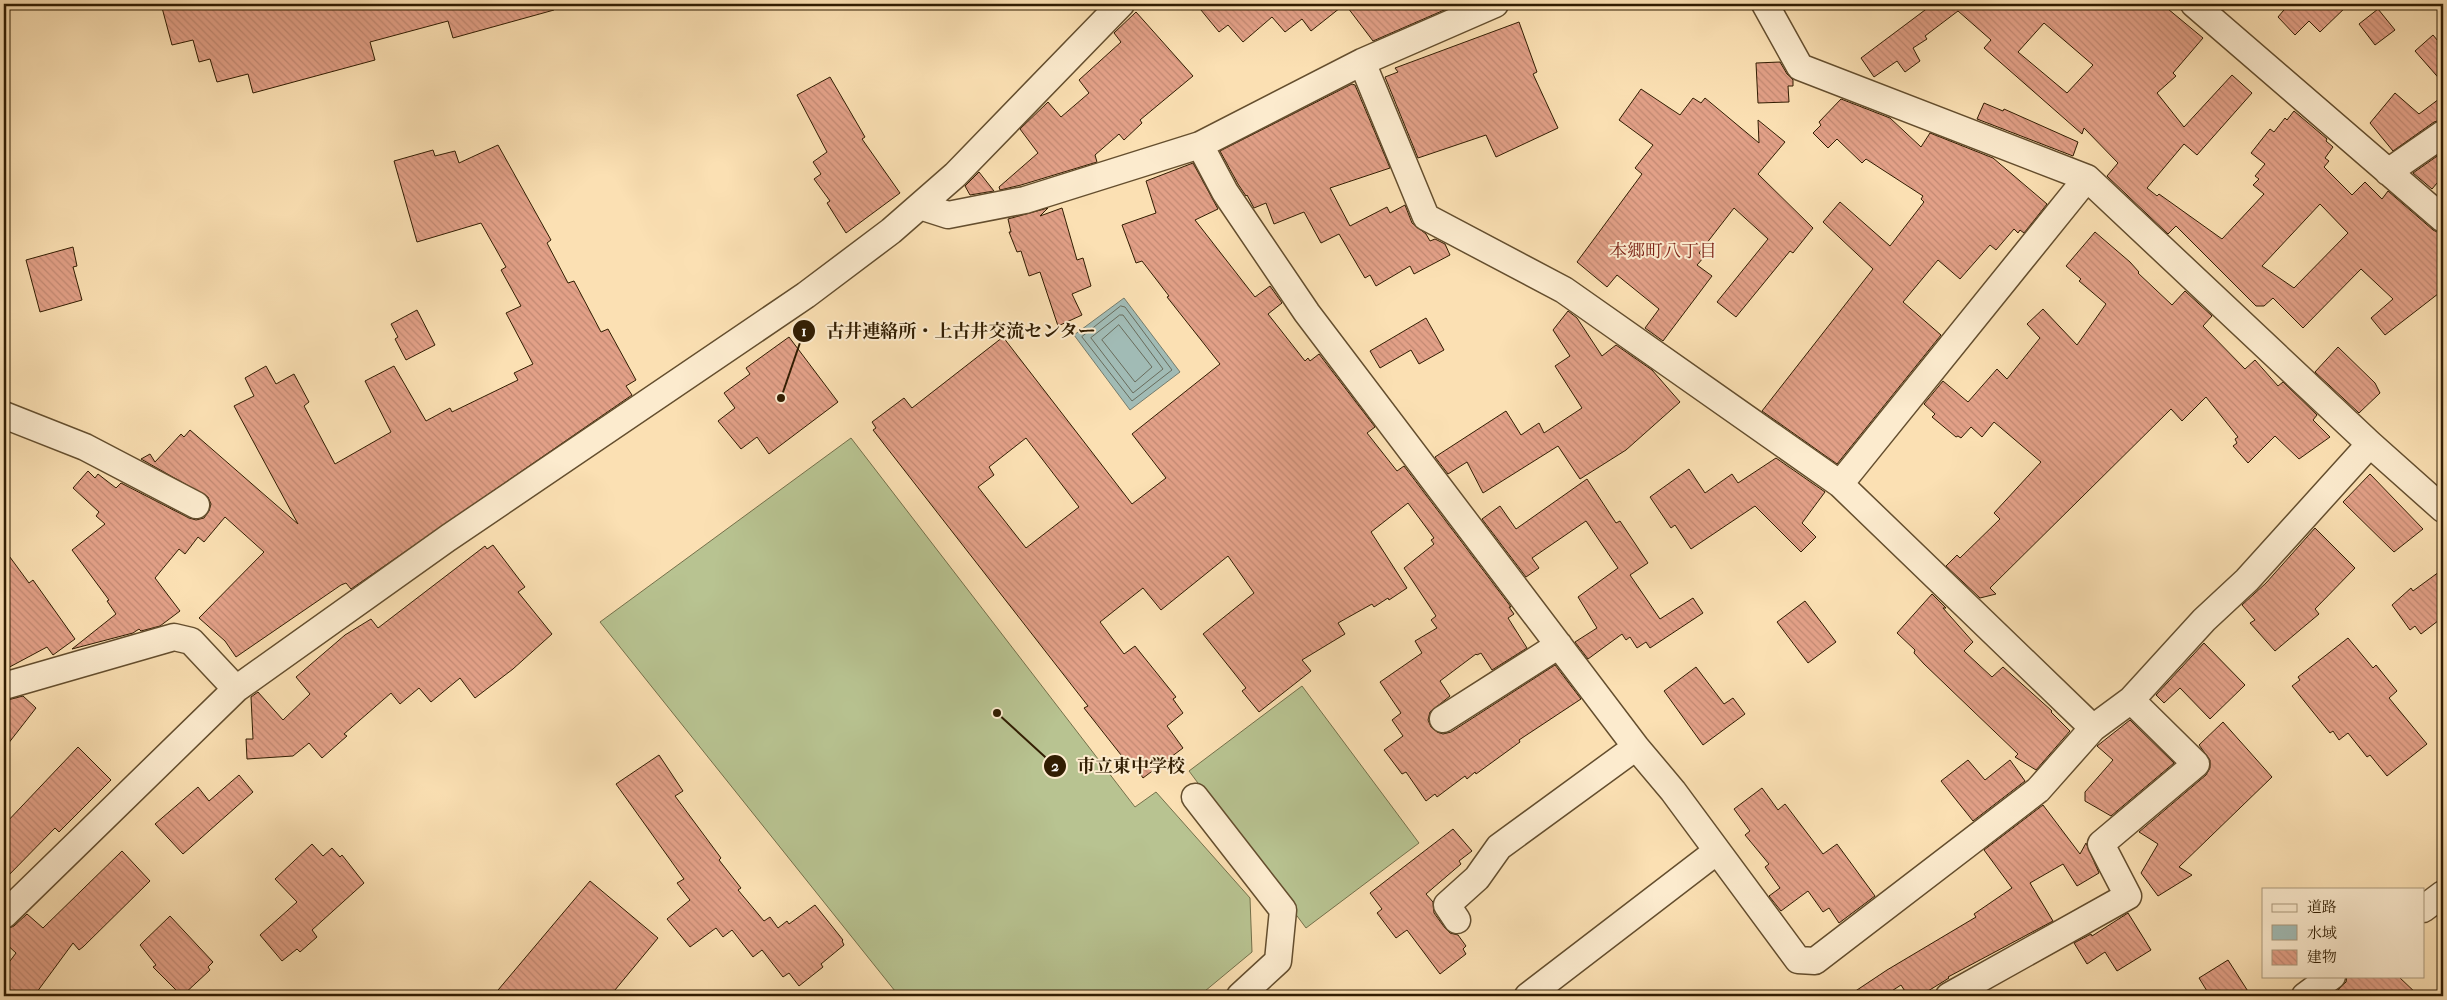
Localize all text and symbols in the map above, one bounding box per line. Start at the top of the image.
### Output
district label: 本郷町八丁目 [1609,241,1717,262]
callout: 古井連絡所・上古井交流センター [791,315,1106,348]
text: 古井連絡所・上古井交流センター [826,321,1096,342]
text: 1 [801,322,807,340]
callout: 市立東中学校 [1042,749,1195,782]
text: 市立東中学校 [1077,756,1185,777]
text: 2 [1051,757,1059,775]
legend [2262,888,2424,978]
text: 道路 [2307,898,2337,916]
text: 水域 [2307,924,2337,942]
text: 建物 [2307,948,2337,966]

